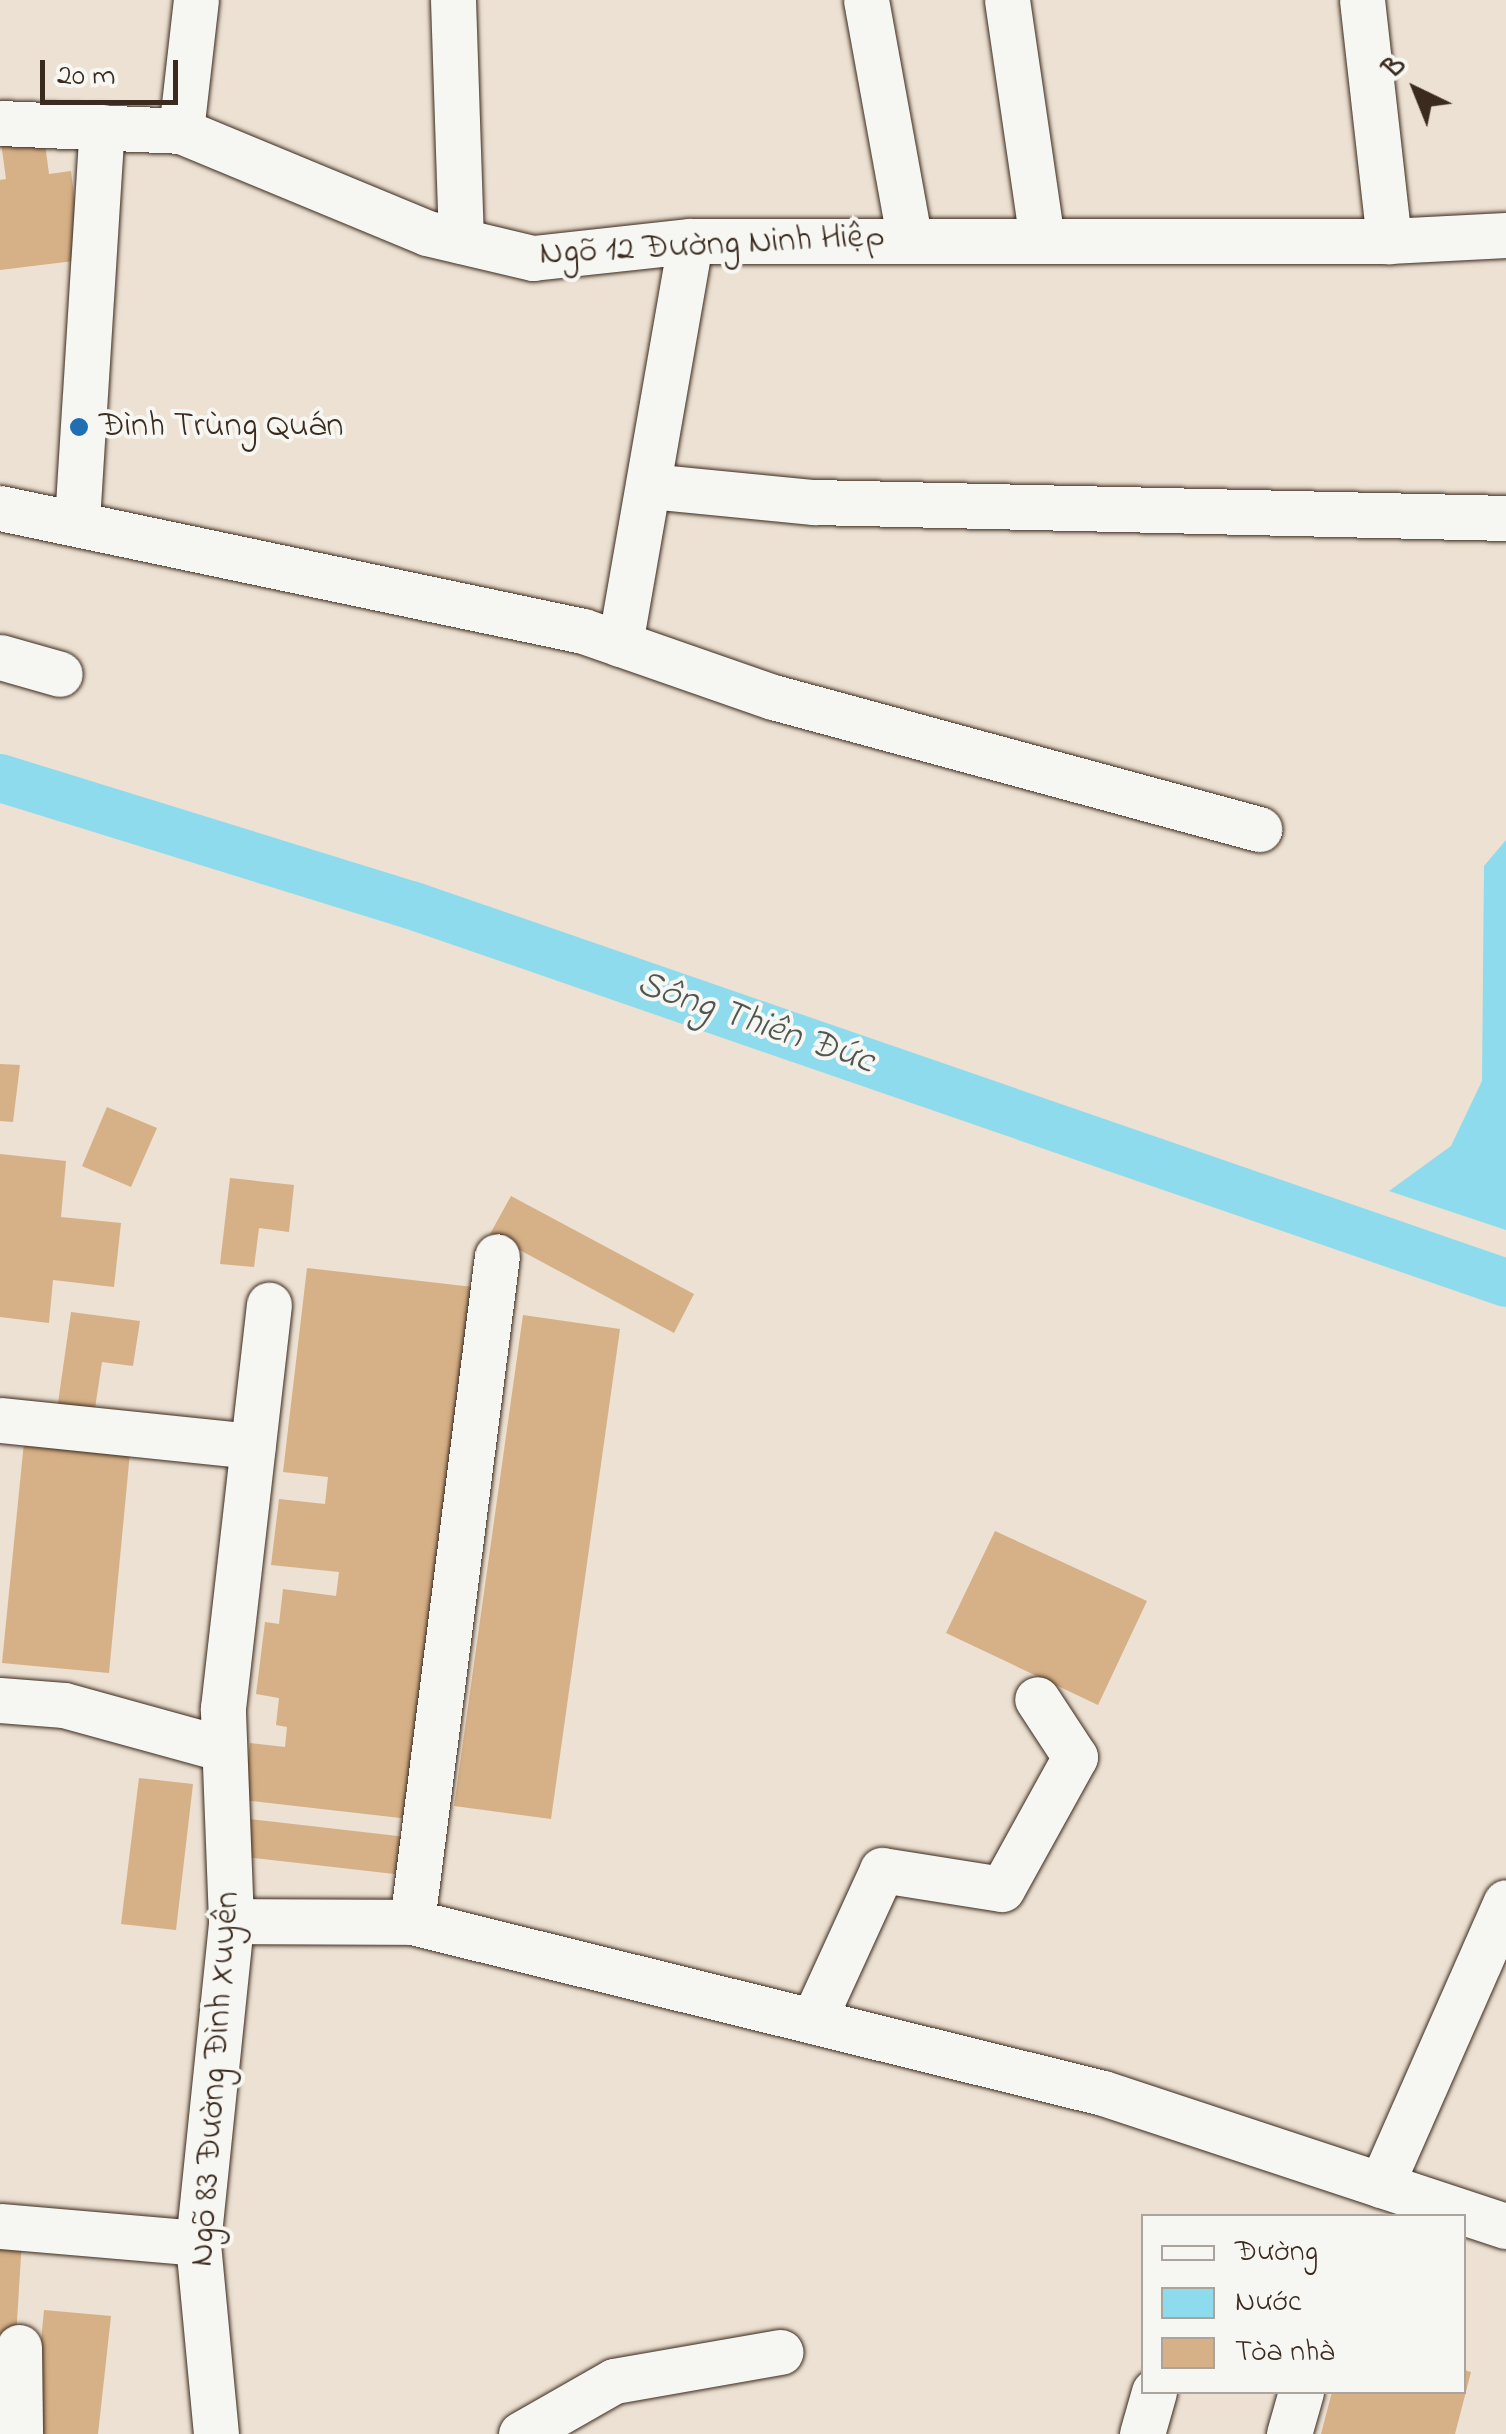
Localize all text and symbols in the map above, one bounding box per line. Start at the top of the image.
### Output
scale bar [45,40,182,102]
north arrow [1366,40,1466,140]
text: B [1374,46,1416,89]
text: 20 m [57,55,116,99]
street label: Ngõ 12 Đường Ninh Hiệp [538,216,886,276]
place label: Đình Trùng Quán [99,406,344,448]
marker: Đình Trùng Quán [68,416,90,438]
water label: Sông Thiên Đức [630,962,880,1086]
street label: Ngõ 83 Đường Đình Xuyên [182,1890,250,2268]
legend [1141,2214,1466,2394]
text: Đường [1235,2231,1318,2275]
text: Nước [1235,2281,1301,2325]
text: Tòa nhà [1235,2331,1335,2375]

